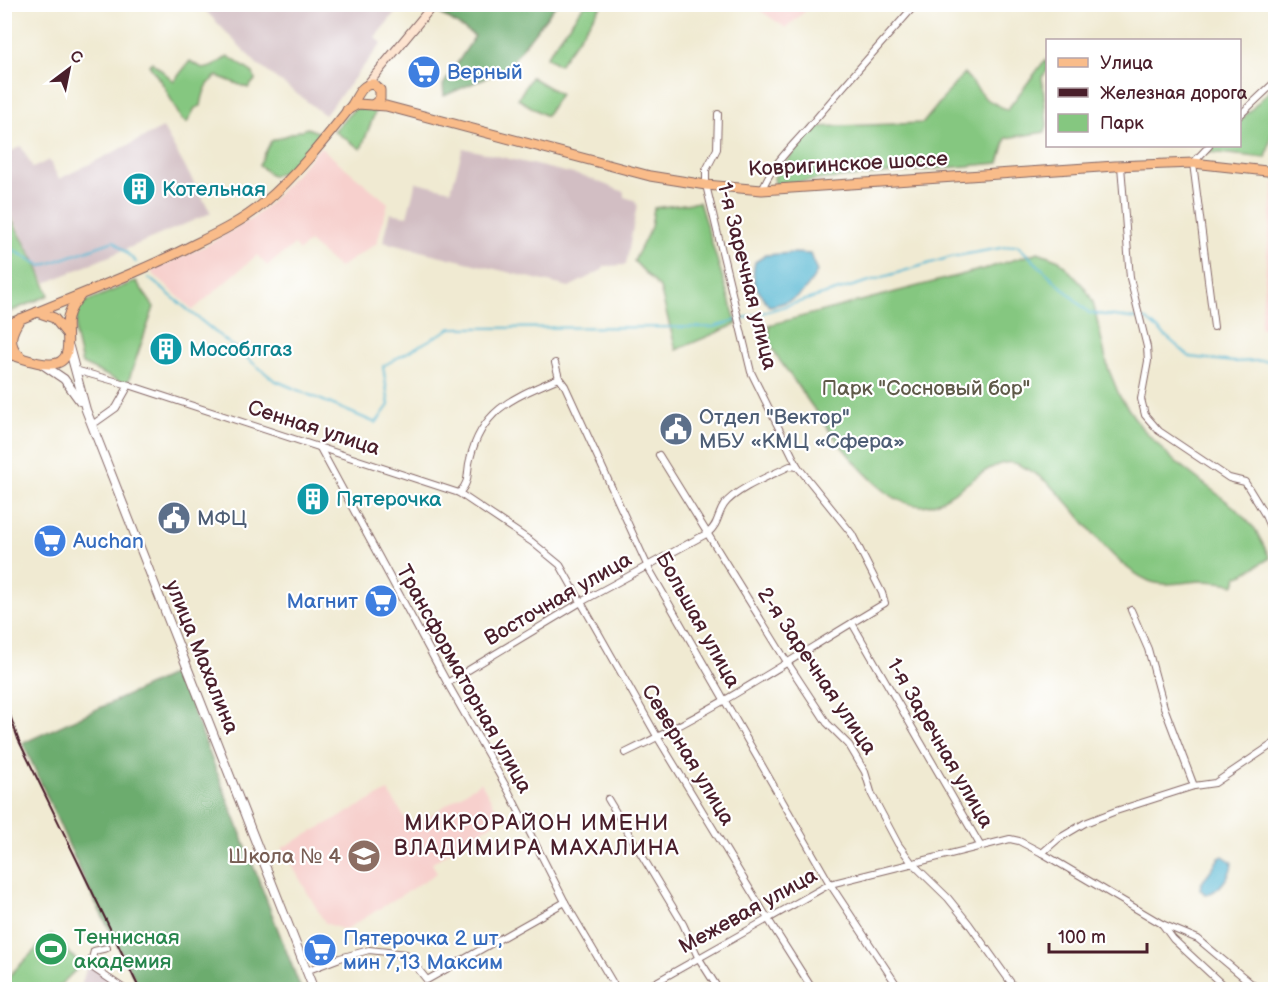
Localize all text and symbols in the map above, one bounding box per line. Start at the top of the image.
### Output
north arrow [39,39,99,99]
legend [1046,39,1241,147]
text: С [66,47,86,69]
text: Улица [1100,53,1154,74]
supermarket icon: Верный [406,54,442,90]
place label: Верный [447,60,523,85]
text: Железная дорога [1100,83,1248,104]
text: Парк [1100,113,1144,134]
street label: Ковригинское шоссе [748,146,949,182]
building icon: Котельная [121,171,157,207]
place label: Котельная [162,177,266,202]
street label: 1-я Заречная улица [712,180,782,373]
building icon: Мособлгаз [148,331,184,367]
place label: Мособлгаз [189,337,292,362]
park label: Парк "Сосновый бор" [822,376,1030,401]
street label: Сенная улица [245,395,384,461]
place label: Отдел "Вектор" МБУ «КМЦ «Сфера» [699,405,905,454]
public building icon: Отдел "Вектор" МБУ «КМЦ «Сфера» [658,411,694,447]
building icon: Пятерочка [295,481,331,517]
place label: Пятерочка [336,487,442,512]
public building icon: МФЦ [156,500,192,536]
place label: МФЦ [197,506,247,531]
supermarket icon: Auchan [32,523,68,559]
place label: Auchan [73,529,144,554]
street label: Восточная улица [480,547,636,651]
street label: Большая улица [650,548,746,693]
street label: Трансформаторная улица [391,560,538,798]
street label: улица Махалина [160,577,244,738]
supermarket icon: Магнит [363,583,399,619]
street label: 2-я Заречная улица [752,583,883,760]
place label: Магнит [286,589,358,614]
street label: 1-я Заречная улица [881,654,999,833]
street label: Северная улица [636,680,740,831]
district label: МИКРОРАЙОН ИМЕНИ ВЛАДИМИРА МАХАЛИНА [394,810,680,862]
school or university icon: Школа № 4 [346,838,382,874]
place label: Школа № 4 [228,844,341,869]
street label: Межевая улица [674,862,822,959]
scale bar [1049,916,1146,954]
place label: Теннисная академия [74,925,180,974]
place label: Пятерочка 2 шт, мин 7,13 Максим [343,926,503,975]
text: 100 m [1058,927,1106,948]
sports icon: Теннисная академия [33,931,69,967]
supermarket icon: Пятерочка 2 шт, мин 7,13 Максим [302,932,338,968]

